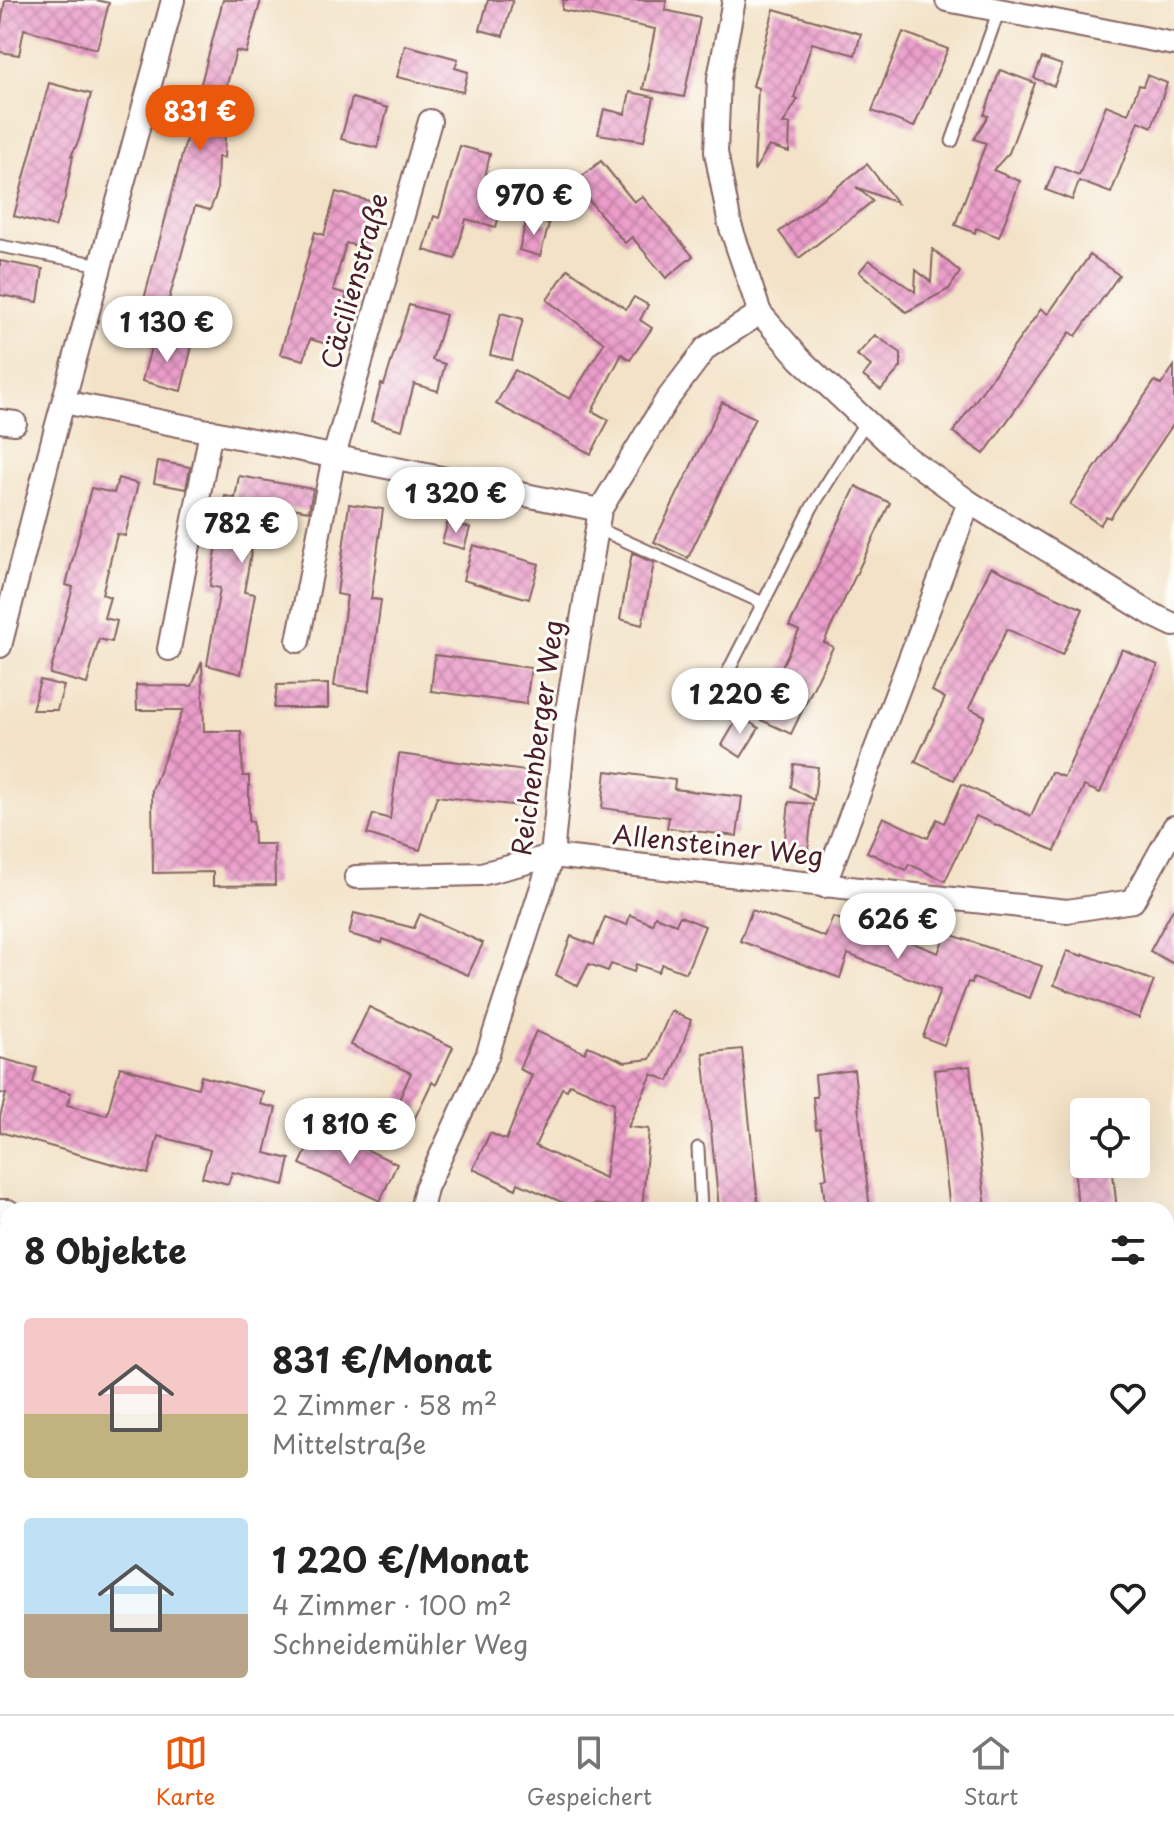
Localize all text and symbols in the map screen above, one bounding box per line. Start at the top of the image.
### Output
pin: 831 € [144,85,256,153]
text: 831 € [163,91,237,130]
pin: 970 € [478,169,590,237]
text: 970 € [495,175,573,214]
street label: Cäcilienstraße [310,188,397,373]
pin: 1 130 € [93,296,241,364]
text: 1 130 € [120,302,214,341]
pin: 1 320 € [382,467,530,535]
text: 1 320 € [405,473,507,512]
pin: 782 € [186,497,298,565]
text: 782 € [204,503,280,542]
street label: Reichenberger Weg [501,617,572,858]
pin: 1 220 € [666,668,814,736]
text: 1 220 € [689,674,791,713]
street label: Allensteiner Weg [611,814,825,875]
pin: 626 € [842,893,954,961]
text: 626 € [858,899,938,938]
pin: 1 810 € [276,1098,424,1166]
map controls [1070,1098,1150,1178]
button: locate [1070,1098,1150,1178]
text: 1 810 € [303,1104,397,1143]
text: 8 Objekte [24,1224,187,1276]
icon: filters [1106,1228,1150,1272]
text: 831 €/Monat [272,1333,493,1385]
icon: home [88,1350,184,1446]
icon: heart [1106,1376,1150,1420]
text: 2 Zimmer · 58 m² [272,1385,497,1424]
text: Mittelstraße [272,1424,426,1463]
text: 1 220 €/Monat [272,1533,529,1585]
icon: home [88,1550,184,1646]
icon: heart [1106,1576,1150,1620]
text: 4 Zimmer · 100 m² [272,1585,512,1624]
text: Schneidemühler Weg [272,1624,528,1663]
tab: Karte [156,1731,215,1812]
tab: Gespeichert [527,1731,652,1812]
tab: Start [963,1731,1018,1812]

